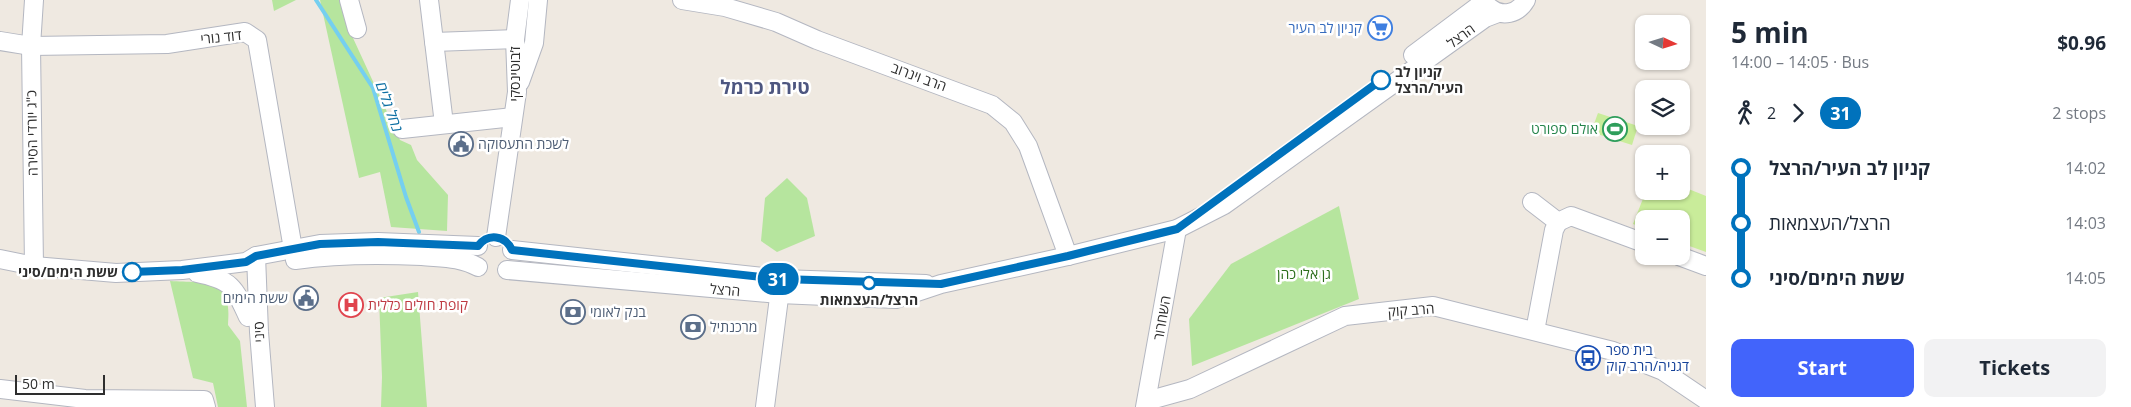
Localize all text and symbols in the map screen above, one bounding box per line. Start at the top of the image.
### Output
text: 5 min [1731,13,1809,51]
supermarket icon: קניון לב העיר [1367,15,1393,41]
north arrow [1635,15,1690,70]
map controls [1635,15,1690,265]
place label: קניון לב העיר [1288,18,1362,37]
street label: הרצל [1443,19,1479,52]
street label: דוד נורי [199,25,242,48]
text: $0.96 [2057,30,2106,56]
street label: ז׳בוטינסקי [505,46,524,102]
text: 14:00 – 14:05 · Bus [1731,51,1869,73]
street label: הרב וינרוב [889,58,949,95]
place label: קניון לב העיר/הרצל [1395,62,1463,97]
marker: קניון לב העיר/הרצל [1371,70,1391,90]
district label: טירת כרמל [720,74,810,100]
water label: נחל גלים [372,79,408,135]
button: layers [1635,80,1690,135]
street label: כ"ג יורדי הסירה [21,90,42,176]
icon: walk [1731,99,1759,127]
icon: forward [1784,99,1812,127]
text: 31 [1830,101,1851,125]
text: 2 [1767,102,1776,124]
text: 2 stops [2052,102,2106,124]
sports icon: אולם ספורט [1602,116,1628,142]
place label: אולם ספורט [1531,119,1598,138]
public building icon: לשכת התעסוקה [448,131,474,157]
place label: לשכת התעסוקה [478,134,569,153]
button: + [1635,145,1690,200]
text: קניון לב העיר/הרצל [1769,155,1930,181]
text: 14:02 [2065,157,2106,179]
button: − [1635,210,1690,265]
text: הרצל/העצמאות [1769,210,1891,236]
text: 14:03 [2065,212,2106,234]
place label: ששת הימים/סיני [18,262,118,281]
marker: ששת הימים/סיני [122,262,142,282]
line badge: 31 [756,263,800,295]
park label: גן אלי כהן [1277,264,1331,283]
text: ששת הימים/סיני [1769,265,1905,291]
text: 31 [768,267,788,291]
text: 14:05 [2065,267,2106,289]
marker: הרצל/העצמאות [862,276,876,290]
street label: הרצל [709,279,741,300]
public building icon: ששת הימים [293,285,319,311]
place label: ששת הימים [223,288,288,307]
place label: הרצל/העצמאות [820,290,918,309]
hospital icon: קופת חולים כללית [338,292,364,318]
street label: השחרור [1148,294,1175,342]
place label: קופת חולים כללית [368,295,468,314]
street label: הרב קוק [1387,298,1435,321]
bank icon: בנק לאומי [560,299,586,325]
place label: בנק לאומי [590,302,647,321]
bank icon: מרכנתיל [680,314,706,340]
place label: מרכנתיל [710,317,758,336]
street label: סיני [248,321,269,343]
button: Start [1731,339,1914,397]
button: Tickets [1924,339,2106,397]
place label: בית ספר דגניה/הרב קוק [1606,340,1689,375]
bus stop icon: בית ספר דגניה/הרב קוק [1575,345,1601,371]
scale bar [15,372,105,395]
text: 50 m [22,374,55,393]

